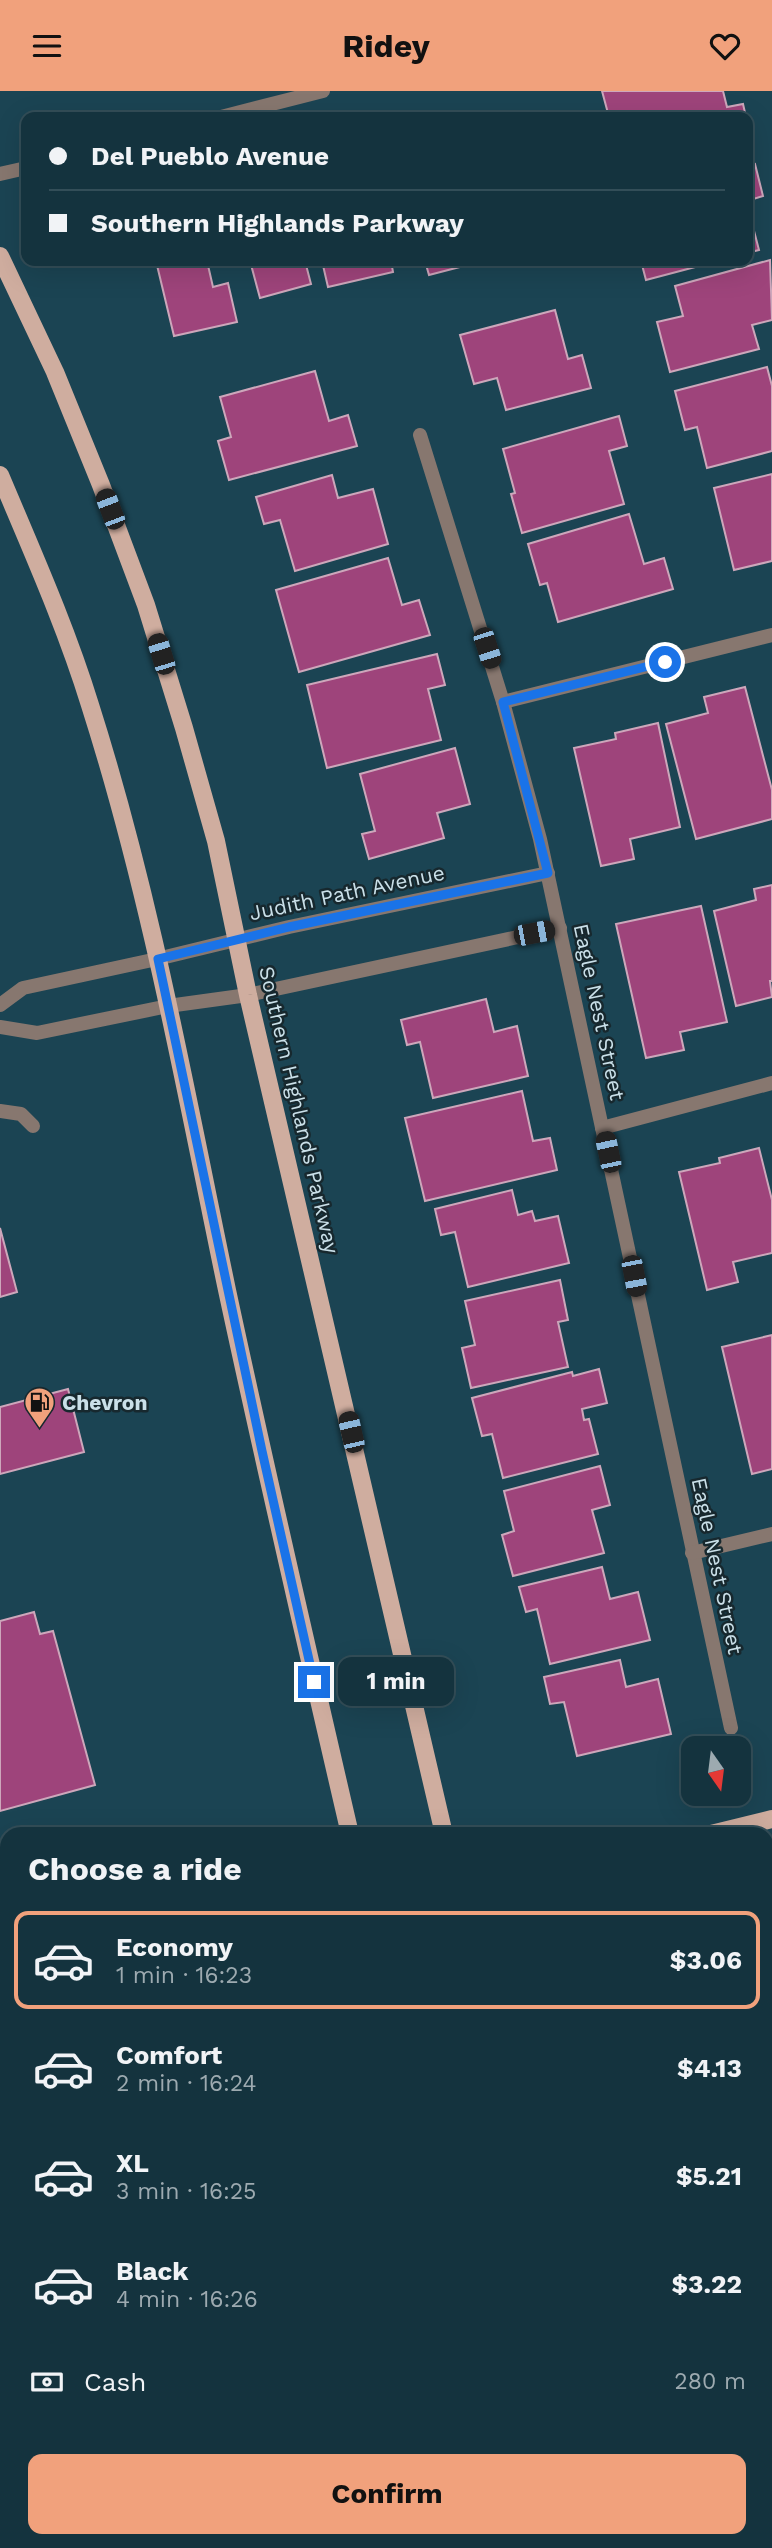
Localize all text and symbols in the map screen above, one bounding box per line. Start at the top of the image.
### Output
icon: menu [28,27,66,65]
text: Ridey [342,27,430,65]
icon: heart [706,27,744,65]
text: Del Pueblo Avenue [91,141,329,171]
text: Southern Highlands Parkway [91,208,464,238]
car [93,486,128,532]
car [471,625,504,671]
car [145,631,178,677]
route start [649,646,681,678]
street label: Judith Path Avenue [247,860,447,925]
car [512,919,557,947]
street label: Eagle Nest Street [569,921,630,1103]
street label: Southern Highlands Parkway [254,964,345,1256]
car [594,1129,623,1175]
car [620,1253,649,1299]
fuel station icon: Chevron [22,1386,56,1430]
place label: Chevron [62,1390,147,1415]
car [337,1409,366,1455]
street label: Eagle Nest Street [687,1475,748,1657]
callout: 1 min [338,1657,454,1707]
route end [298,1666,330,1698]
text: 1 min [366,1668,426,1695]
north arrow [681,1736,751,1806]
map controls [681,1736,751,1806]
text: Choose a ride [28,1850,242,1888]
icon: car [32,1929,95,1992]
text: Economy [116,1932,233,1962]
text: $3.06 [670,1945,742,1975]
text: 1 min · 16:23 [116,1962,252,1989]
icon: car [32,2037,95,2100]
text: Comfort [116,2040,222,2070]
text: $4.13 [677,2053,742,2083]
text: 2 min · 16:24 [116,2070,256,2097]
icon: car [32,2145,95,2208]
text: XL [116,2148,149,2178]
text: $5.21 [676,2161,742,2191]
text: 3 min · 16:25 [116,2178,257,2205]
icon: car [32,2253,95,2316]
text: Black [116,2256,188,2286]
text: $3.22 [671,2269,742,2299]
text: 4 min · 16:26 [116,2286,258,2313]
icon: cash [28,2363,66,2401]
text: Cash [84,2367,146,2397]
text: 280 m [674,2368,746,2395]
button: Confirm [28,2454,746,2534]

